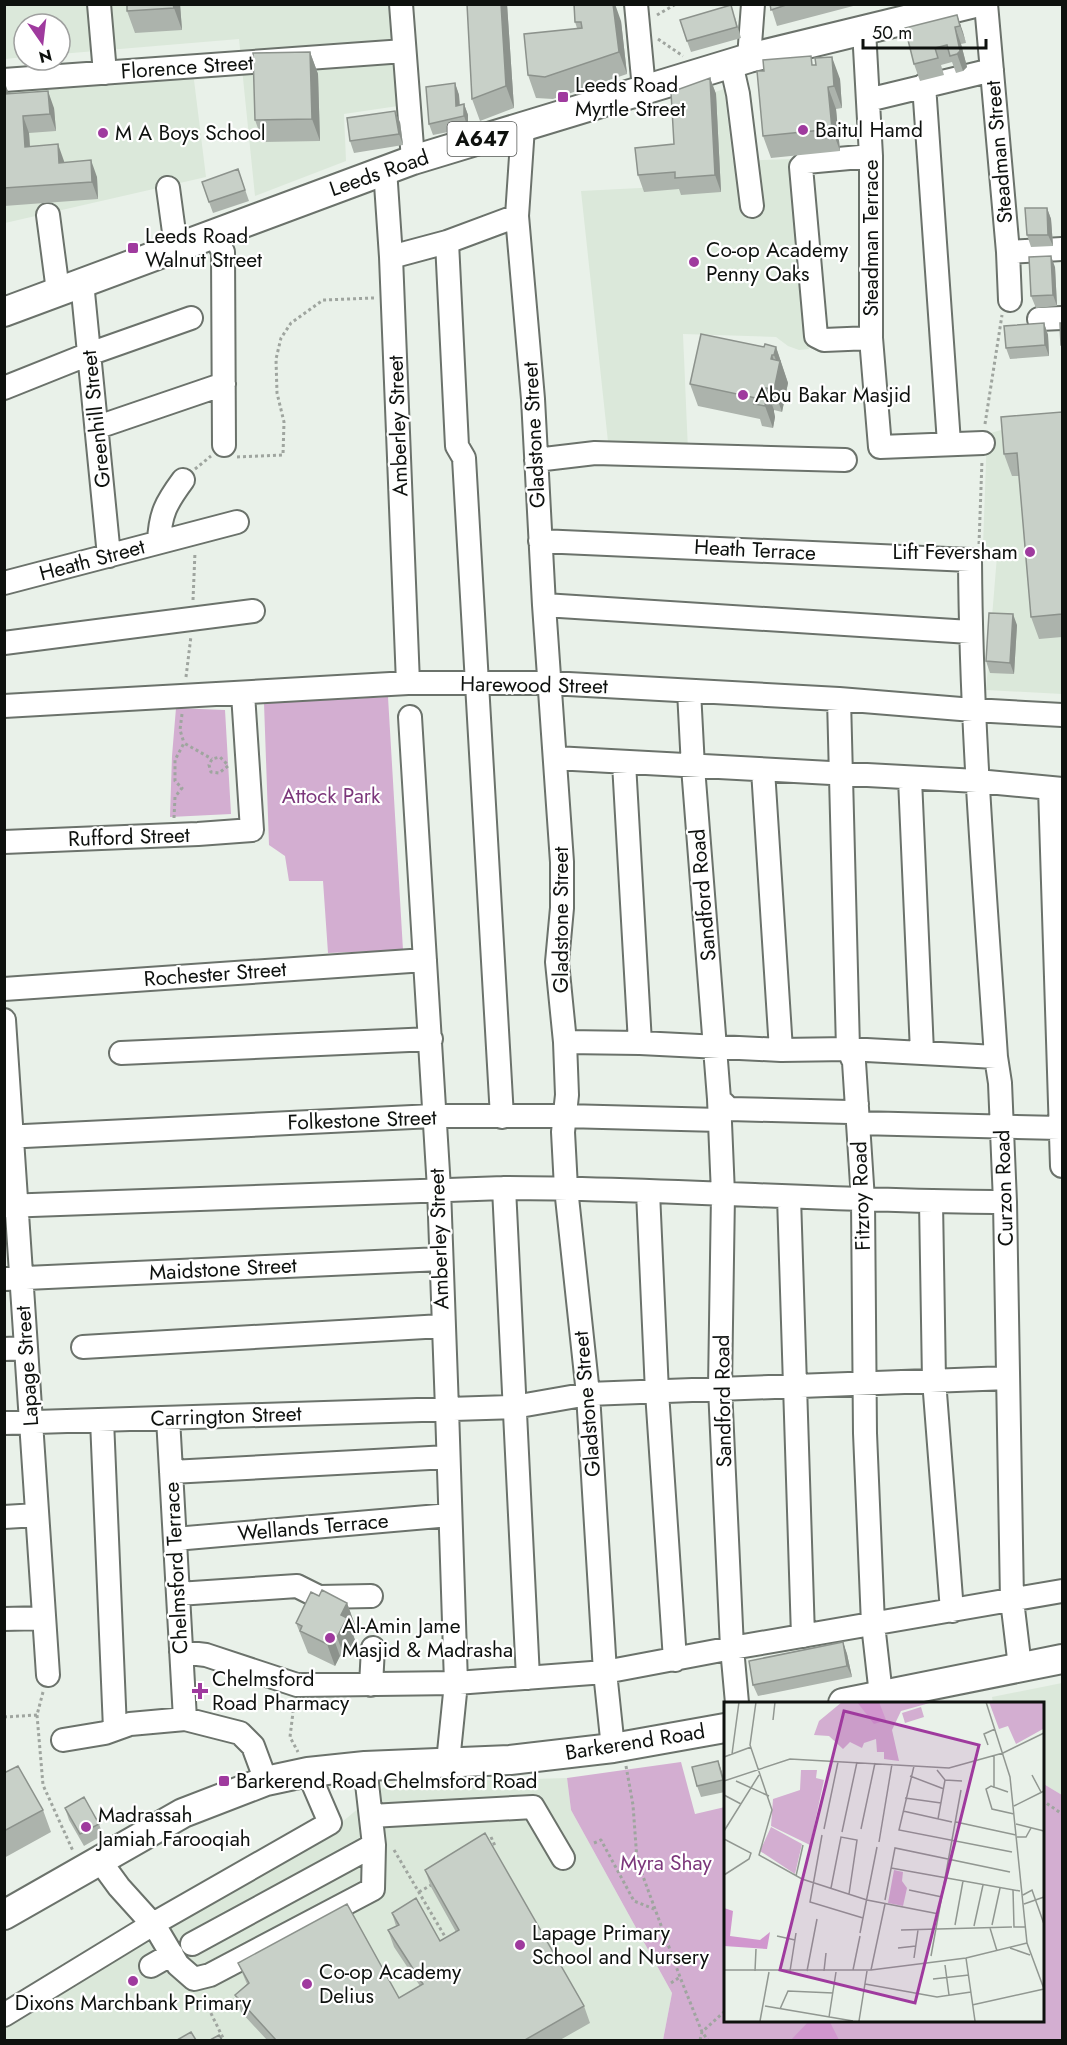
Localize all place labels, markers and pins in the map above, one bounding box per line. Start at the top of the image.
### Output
place label: Leeds Road Myrtle Street [575,70,686,124]
marker: Leeds Road Myrtle Street [556,90,570,104]
place label: Baitul Hamd [815,115,923,145]
place label: M A Boys School [115,118,266,148]
marker: Baitul Hamd [796,123,810,137]
marker: M A Boys School [96,126,110,140]
place label: Leeds Road Walnut Street [145,221,262,275]
place label: Co-op Academy Penny Oaks [706,235,849,289]
marker: Leeds Road Walnut Street [126,241,140,255]
marker: Co-op Academy Penny Oaks [687,255,701,269]
place label: Abu Bakar Masjid [755,380,911,410]
marker: Abu Bakar Masjid [736,388,750,402]
place label: Lift Feversham [892,537,1018,567]
marker: Lift Feversham [1023,545,1037,559]
place label: Al-Amin Jame Masjid & Madrasha [342,1611,513,1665]
marker: Al-Amin Jame Masjid & Madrasha [323,1631,337,1645]
place label: Chelmsford Road Pharmacy [212,1664,350,1718]
marker: Chelmsford Road Pharmacy [193,1684,207,1698]
place label: Barkerend Road Chelmsford Road [236,1766,538,1796]
marker: Barkerend Road Chelmsford Road [217,1774,231,1788]
place label: Madrassah Jamiah Farooqiah [95,1800,251,1854]
marker: Madrassah Jamiah Farooqiah [79,1820,93,1834]
place label: Lapage Primary School and Nursery [532,1918,710,1972]
marker: Lapage Primary School and Nursery [513,1938,527,1952]
place label: Co-op Academy Delius [319,1957,462,2011]
marker: Dixons Marchbank Primary [126,1974,140,1988]
marker: Co-op Academy Delius [300,1977,314,1991]
place label: Dixons Marchbank Primary [15,1988,252,2018]

